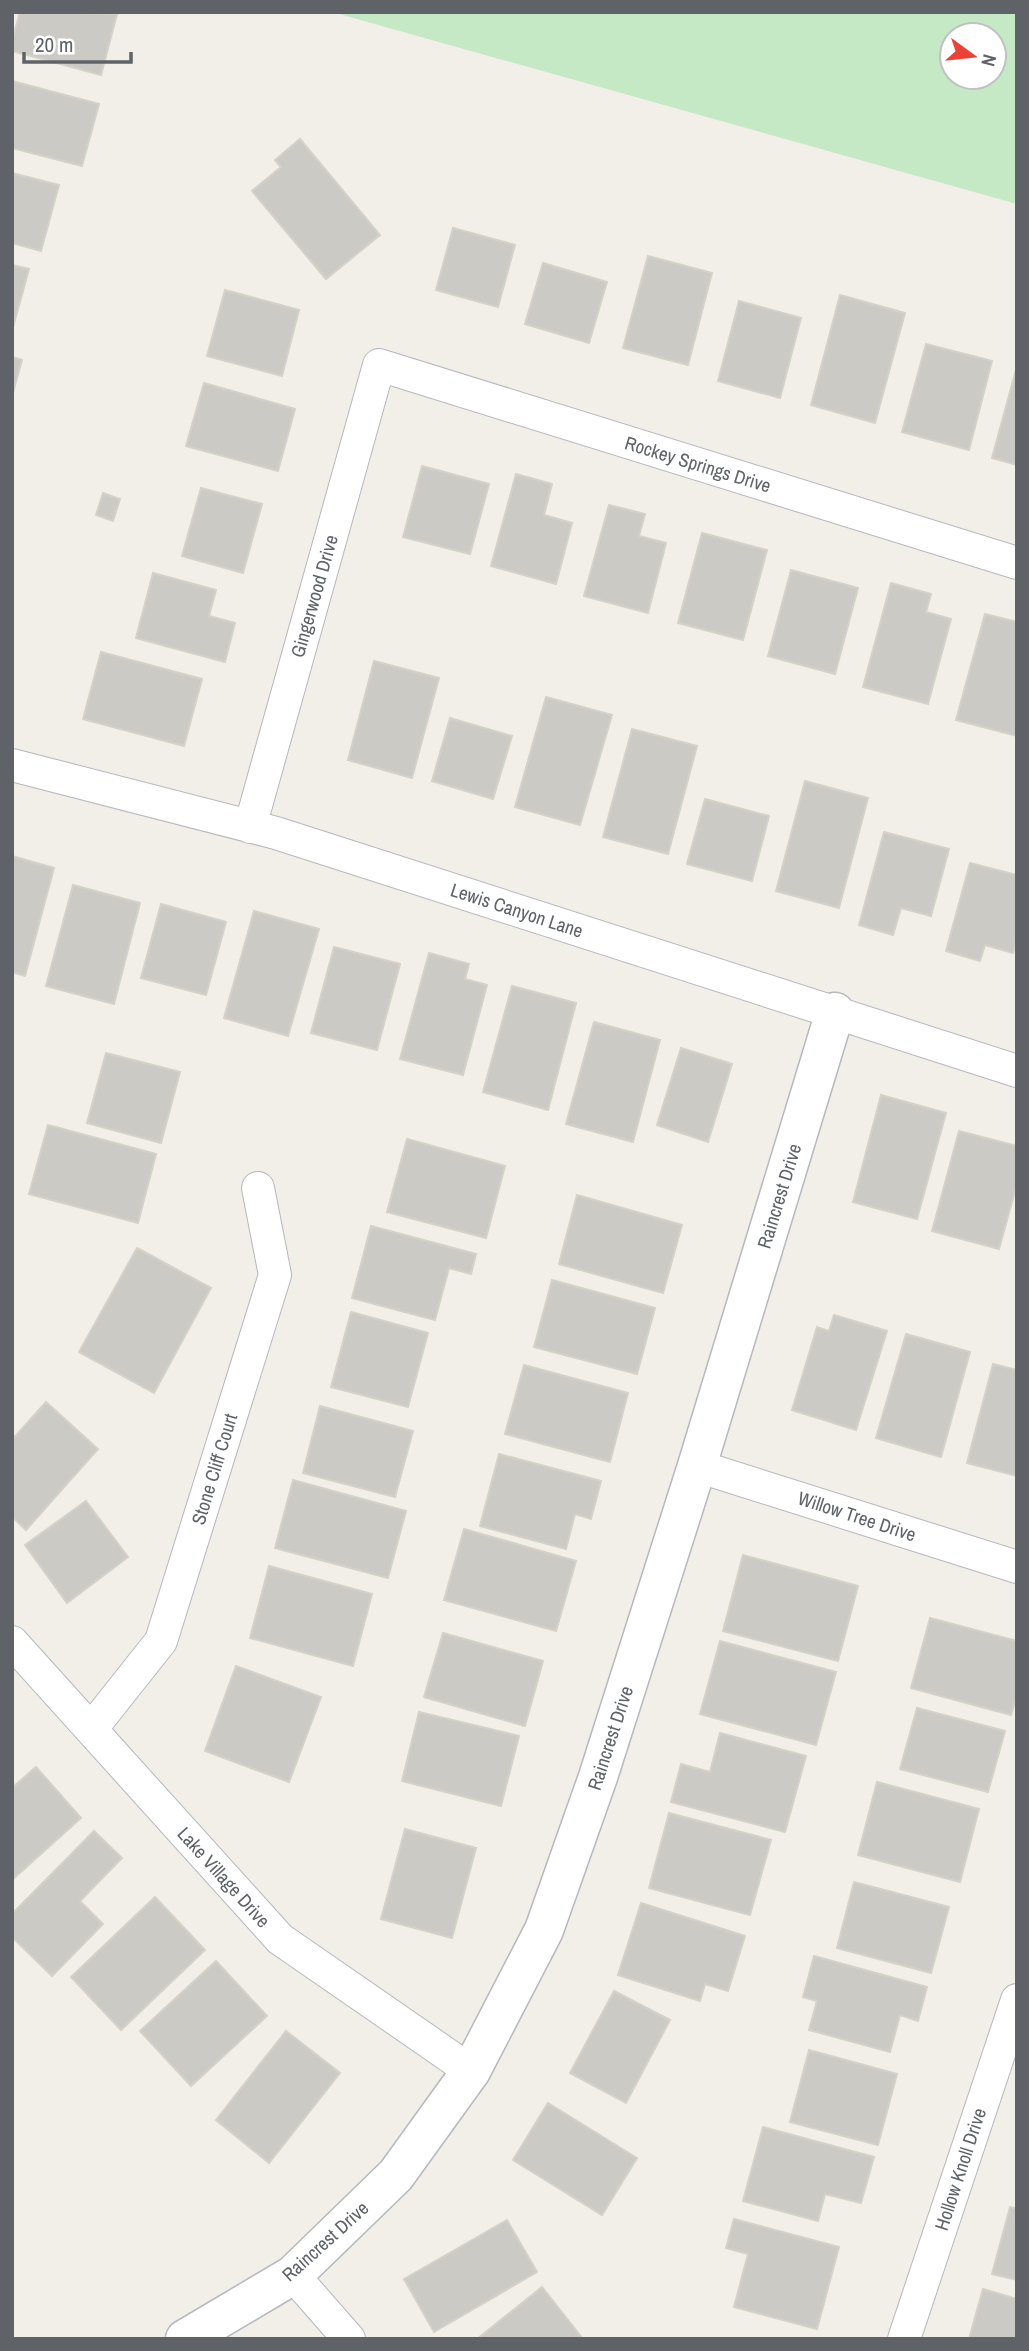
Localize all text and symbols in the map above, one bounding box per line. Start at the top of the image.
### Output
scale bar [24,21,131,65]
north arrow [938,21,1008,91]
text: 20 m [35,30,73,59]
text: N [975,52,1003,69]
street label: Rockey Springs Drive [622,429,774,499]
street label: Gingerwood Drive [284,532,344,660]
street label: Lewis Canyon Lane [447,876,587,944]
street label: Raincrest Drive [751,1140,807,1252]
street label: Stone Cliff Court [185,1410,243,1528]
street label: Willow Tree Drive [795,1485,919,1547]
street label: Raincrest Drive [581,1683,639,1793]
street label: Lake Village Drive [172,1821,276,1933]
street label: Hollow Knoll Drive [928,2104,992,2234]
street label: Raincrest Drive [276,2195,374,2287]

